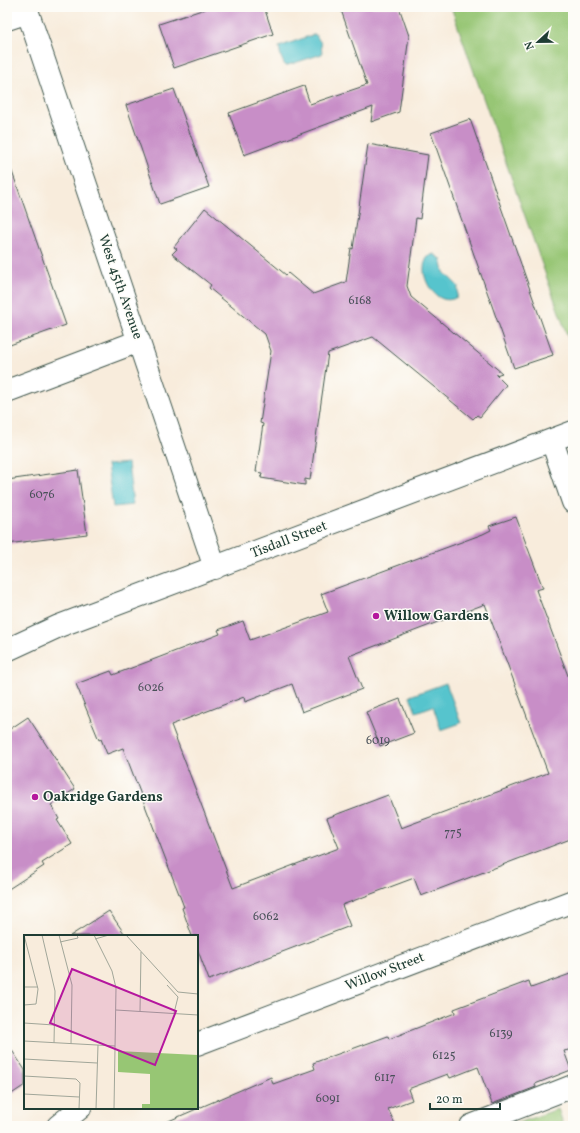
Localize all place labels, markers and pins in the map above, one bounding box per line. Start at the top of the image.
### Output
place label: Willow Gardens [384,607,489,626]
marker: Willow Gardens [371,611,381,621]
place label: Oakridge Gardens [43,788,163,807]
marker: Oakridge Gardens [30,792,40,802]

